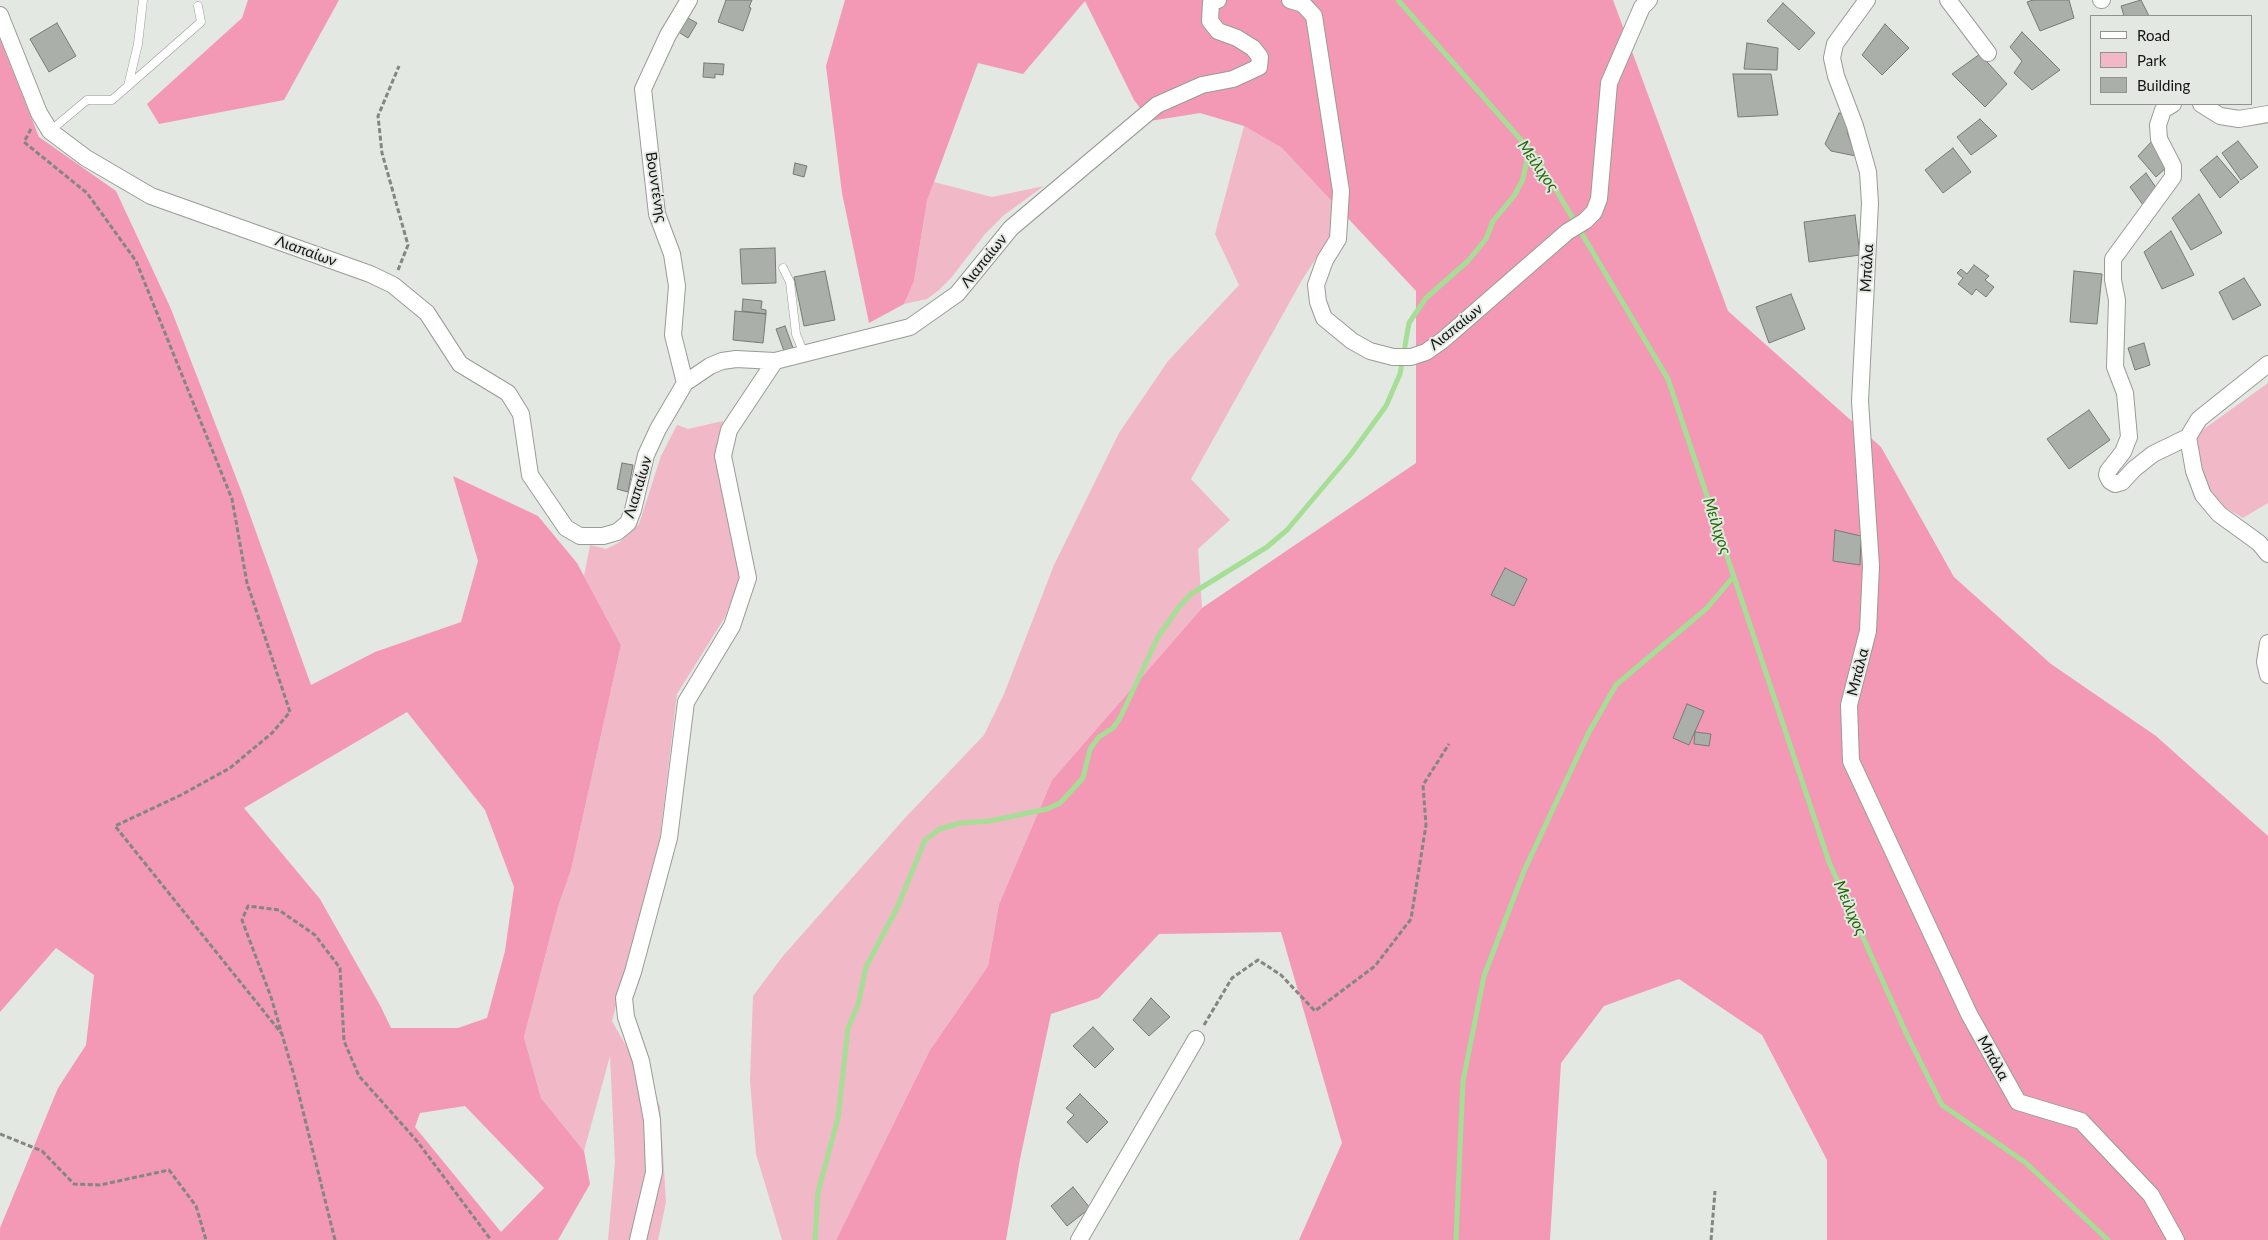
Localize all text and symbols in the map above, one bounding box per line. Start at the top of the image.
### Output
legend [2090,15,2253,105]
text: Road [2137,26,2170,44]
text: Park [2137,51,2166,69]
text: Building [2137,76,2190,94]
water label: Μείλιχος [1513,137,1563,195]
street label: Βουντένης [642,150,670,224]
street label: Λιαπαίων [957,231,1011,291]
street label: Λιαπαίων [273,232,339,270]
street label: Μπάλα [1857,243,1877,293]
street label: Λιαπαίων [1426,300,1486,354]
street label: Λιαπαίων [620,454,656,520]
water label: Μείλιχος [1699,495,1735,557]
street label: Μπάλα [1843,646,1873,698]
water label: Μείλιχος [1829,878,1871,938]
street label: Μπάλα [1973,1032,2013,1084]

